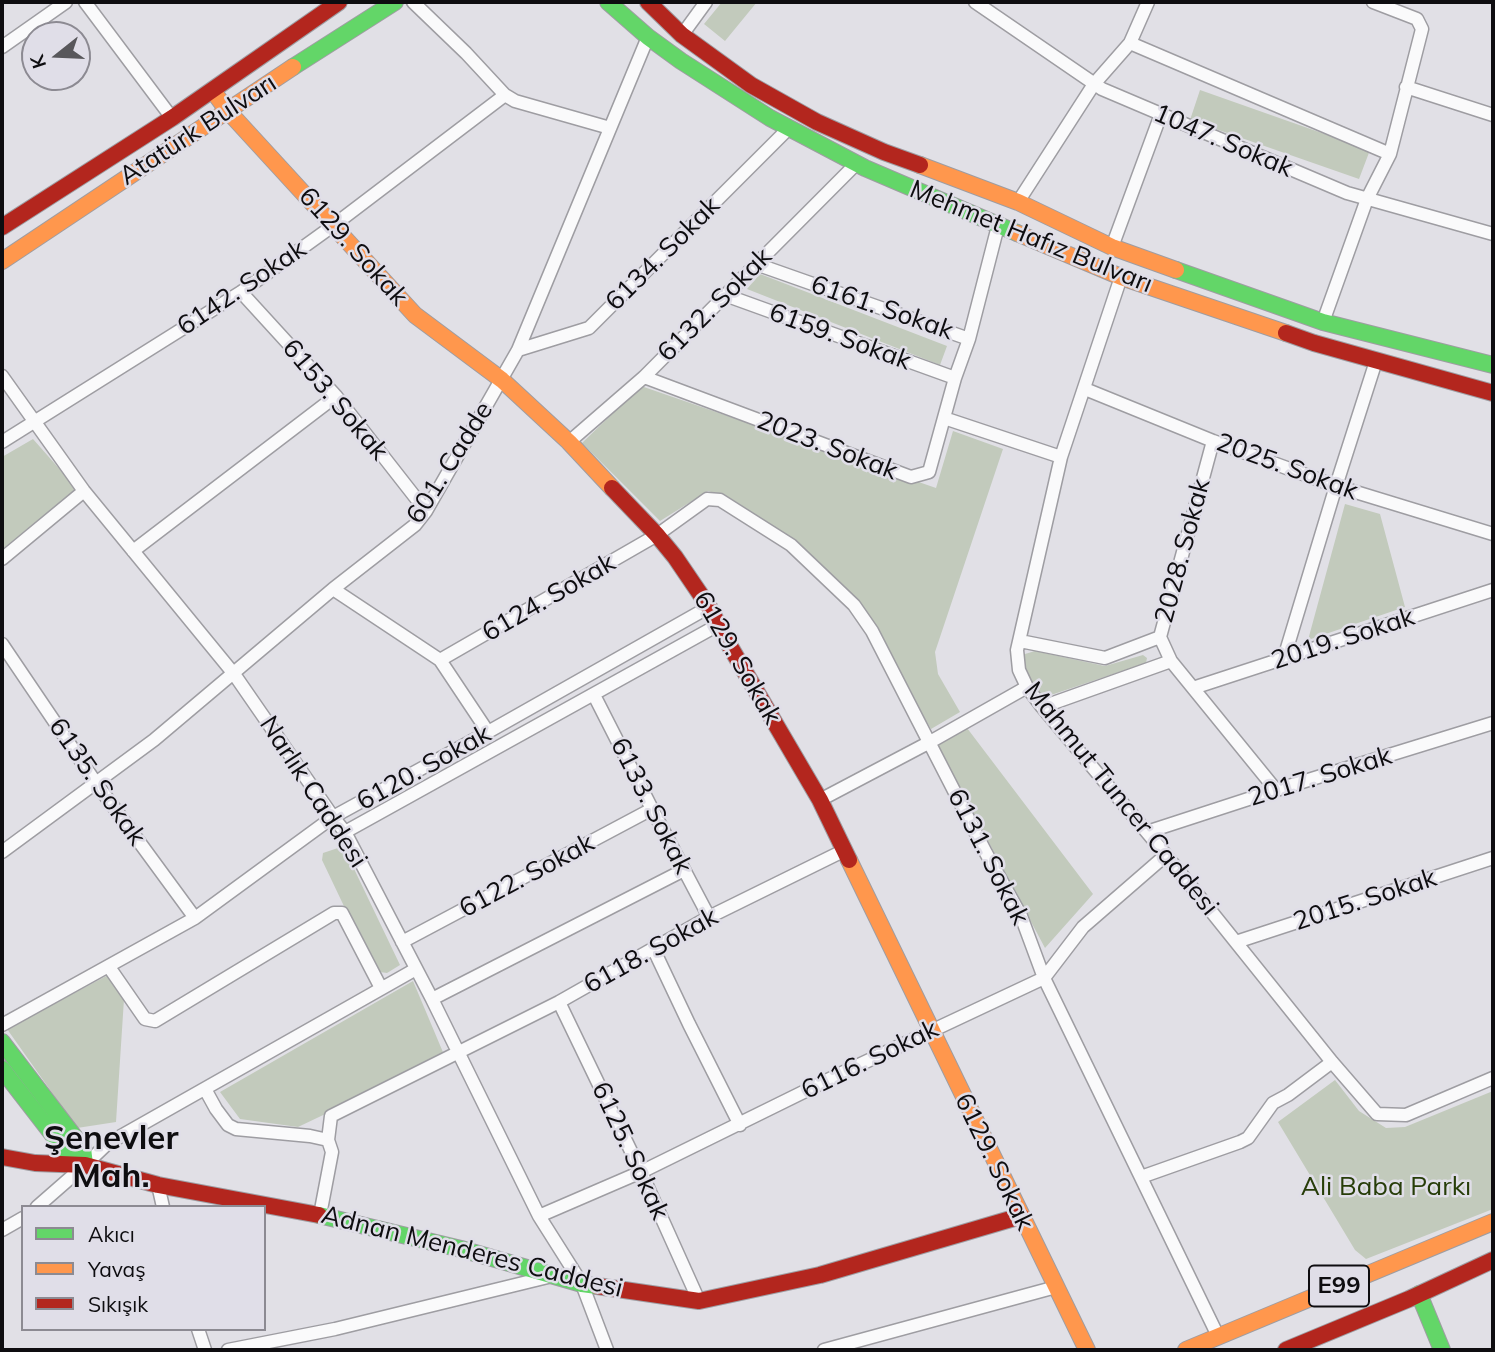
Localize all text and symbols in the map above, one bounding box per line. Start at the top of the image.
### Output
north arrow [21,21,91,91]
text: K [25,52,51,72]
street label: Atatürk Bulvarı [114,68,282,192]
street label: 1047. Sokak [1149,98,1297,184]
street label: Mehmet Hafız Bulvarı [905,174,1157,300]
street label: 6129. Sokak [292,181,414,313]
street label: 6134. Sokak [599,190,727,318]
street label: 6142. Sokak [172,234,312,342]
street label: 6132. Sokak [651,241,779,369]
street label: 6161. Sokak [807,269,957,347]
street label: 6159. Sokak [765,297,915,377]
street label: 6153. Sokak [275,333,395,467]
street label: 601. Cadde [400,396,500,530]
street label: 2023. Sokak [752,405,902,487]
street label: 2025. Sokak [1212,427,1362,507]
street label: 2028. Sokak [1149,475,1217,627]
street label: 6124. Sokak [477,547,621,649]
street label: 6129. Sokak [686,586,788,730]
street label: 2019. Sokak [1268,601,1418,677]
street label: Mahmut Tuncer Caddesi [1017,676,1225,922]
street label: Narlık Caddesi [252,710,374,874]
street label: 6135. Sokak [42,712,152,852]
street label: 6120. Sokak [352,718,496,818]
street label: 6133. Sokak [603,733,699,879]
street label: 2017. Sokak [1244,740,1396,814]
street label: 6131. Sokak [940,784,1036,930]
street label: 6122. Sokak [454,827,600,925]
street label: 2015. Sokak [1290,862,1440,938]
street label: 6118. Sokak [579,901,723,1001]
street label: 6116. Sokak [796,1013,944,1107]
street label: 6125. Sokak [585,1077,675,1225]
street label: 6129. Sokak [947,1088,1041,1236]
district label: Şenevler Mah. [44,1119,178,1197]
park label: Ali Baba Parkı [1301,1171,1471,1203]
street label: Adnan Menderes Caddesi [318,1199,626,1305]
legend [21,1205,266,1331]
text: Akıcı [88,1221,135,1247]
text: Yavaş [88,1256,146,1282]
road number: E99 [1309,1266,1369,1306]
text: Sıkışık [88,1291,148,1317]

